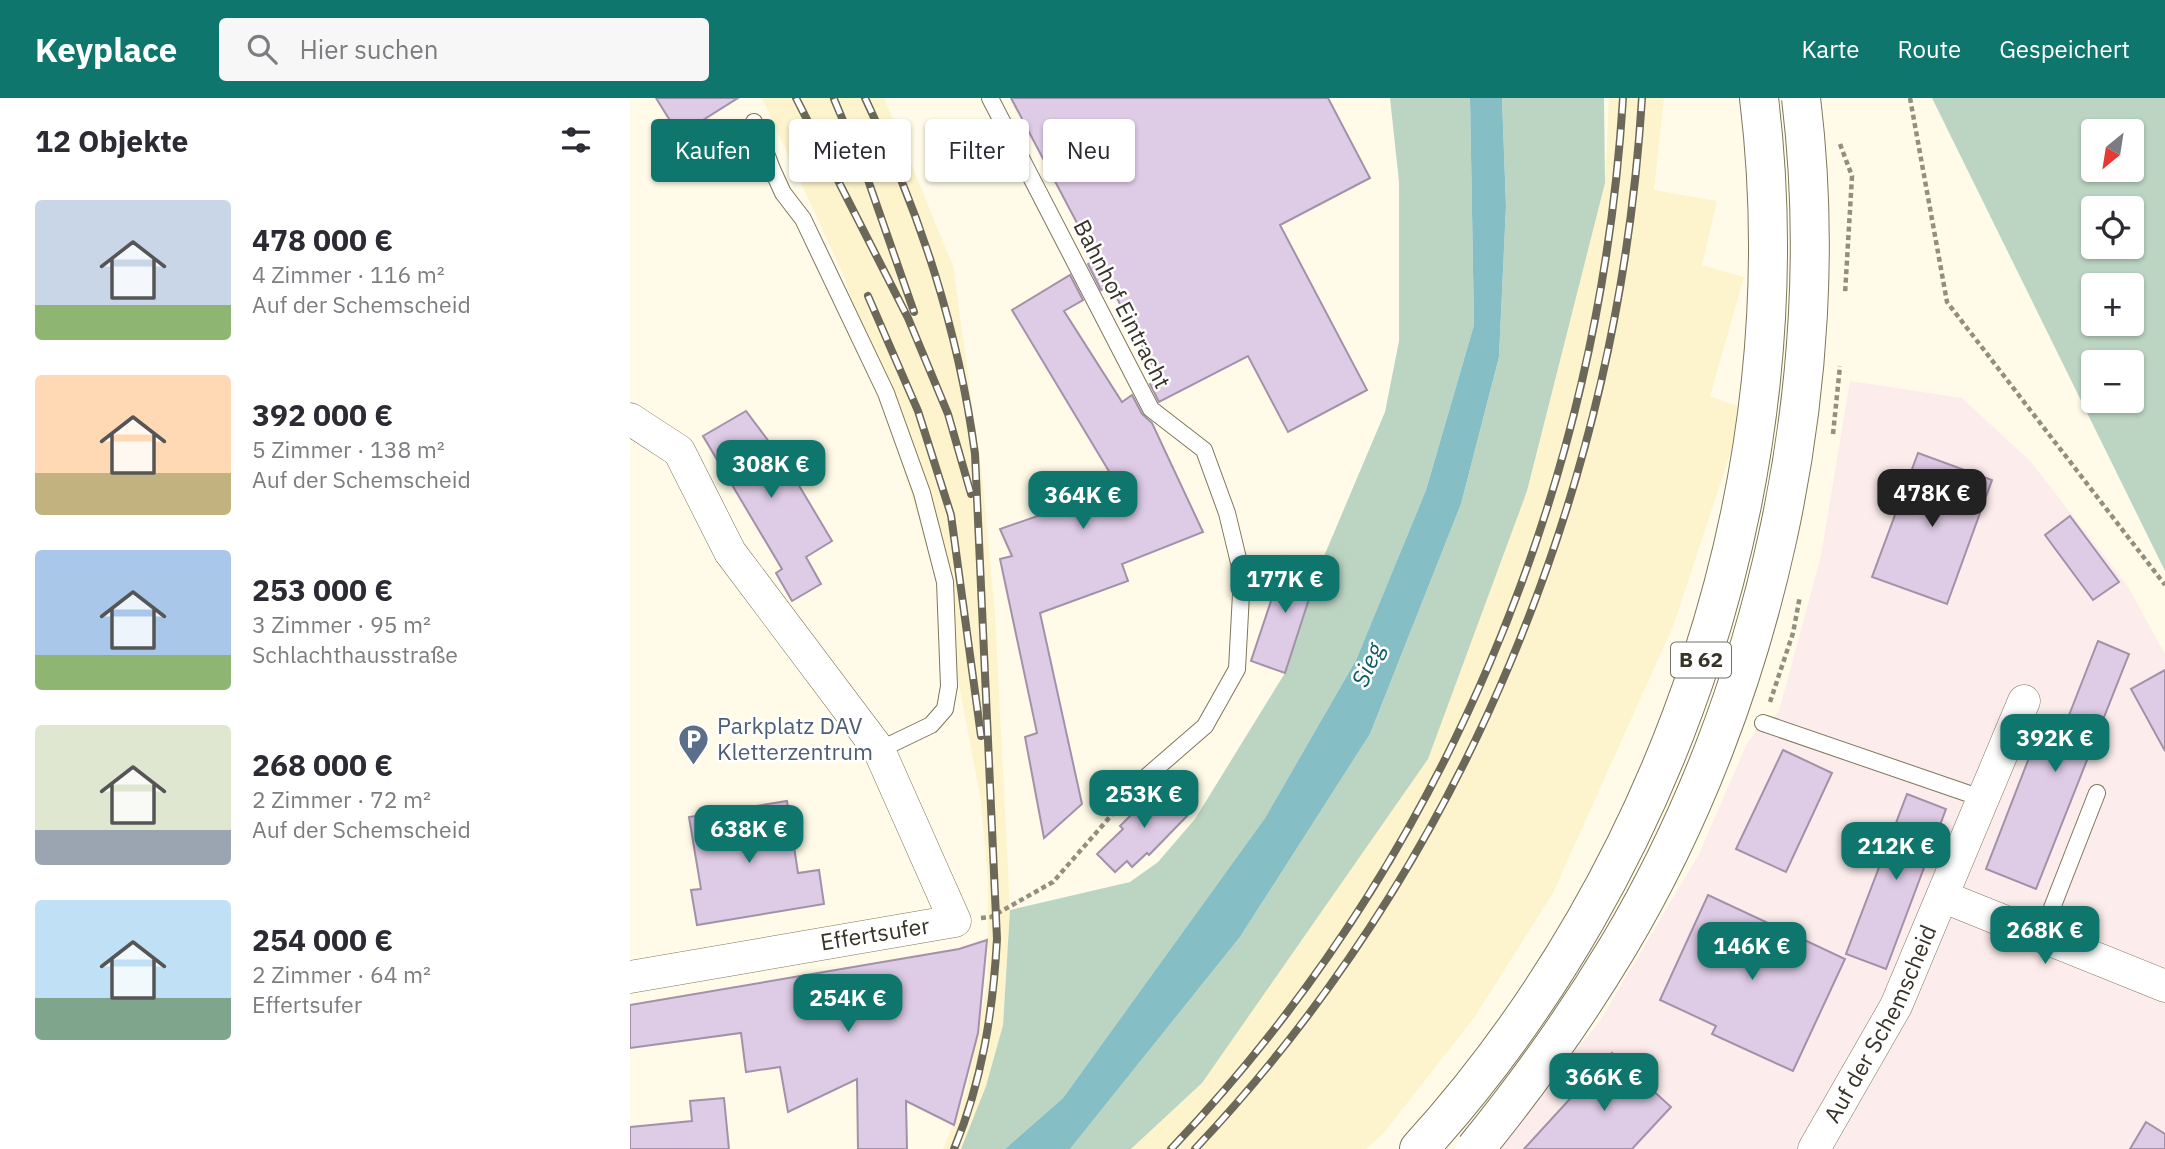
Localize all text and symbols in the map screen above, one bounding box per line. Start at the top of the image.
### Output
search box [219,18,709,81]
text: Keyplace [35,28,177,71]
icon: search [243,30,281,68]
text: Hier suchen [299,32,439,66]
text: Karte [1801,33,1860,65]
text: Route [1898,33,1961,65]
text: Gespeichert [1999,33,2130,65]
chip: Kaufen [651,119,775,182]
chip: Mieten [789,119,911,182]
chip: Filter [925,119,1029,182]
chip: Neu [1043,119,1135,182]
north arrow [2081,119,2144,182]
map controls [2081,119,2144,413]
text: 12 Objekte [35,121,188,160]
icon: filters [557,121,595,159]
button: locate [2081,196,2144,259]
street label: Bahnhof Eintracht [1067,214,1178,393]
text: 478 000 € [252,220,393,259]
icon: home [91,228,175,312]
text: 4 Zimmer · 116 m² [252,259,445,289]
button: + [2081,273,2144,336]
text: Auf der Schemscheid [252,289,471,319]
button: − [2081,350,2144,413]
text: 392 000 € [252,395,393,434]
icon: home [91,403,175,487]
text: 5 Zimmer · 138 m² [252,434,445,464]
pin: 308K € [714,440,828,500]
text: 308K € [732,448,810,478]
text: Auf der Schemscheid [252,464,471,494]
pin: 478K € [1875,470,1989,529]
pin: 364K € [1026,472,1140,531]
text: 478K € [1893,477,1971,507]
text: 364K € [1044,479,1122,509]
pin: 177K € [1228,556,1342,615]
text: 177K € [1246,563,1324,593]
text: 253 000 € [252,570,393,609]
icon: home [91,578,175,662]
text: 3 Zimmer · 95 m² [252,609,431,639]
water label: Sieg [1343,636,1392,691]
text: Schlachthausstraße [252,639,458,669]
road number: B 62 [1671,642,1731,678]
place label: Parkplatz DAV Kletterzentrum [717,710,873,766]
pin: 392K € [1998,714,2112,774]
parking icon: Parkplatz DAV Kletterzentrum [677,722,711,766]
text: 392K € [2016,722,2094,752]
text: 268 000 € [252,745,393,784]
icon: home [91,753,175,837]
pin: 253K € [1087,770,1201,830]
text: 253K € [1105,778,1183,808]
text: 2 Zimmer · 72 m² [252,784,431,814]
pin: 638K € [692,806,806,865]
text: 638K € [710,813,788,843]
text: Auf der Schemscheid [252,814,471,844]
pin: 212K € [1839,822,1953,882]
text: 212K € [1857,830,1935,860]
pin: 268K € [1988,906,2102,966]
street label: Effertsufer [818,909,932,956]
text: 268K € [2006,914,2084,944]
text: 254 000 € [252,920,393,959]
street label: Auf der Schemscheid [1816,920,1942,1128]
pin: 146K € [1695,922,1809,982]
icon: home [91,928,175,1012]
text: 146K € [1713,930,1791,960]
text: 2 Zimmer · 64 m² [252,959,431,989]
pin: 254K € [791,974,905,1034]
text: 254K € [809,982,887,1012]
text: Effertsufer [252,989,362,1019]
pin: 366K € [1547,1054,1661,1113]
text: 366K € [1565,1061,1643,1091]

